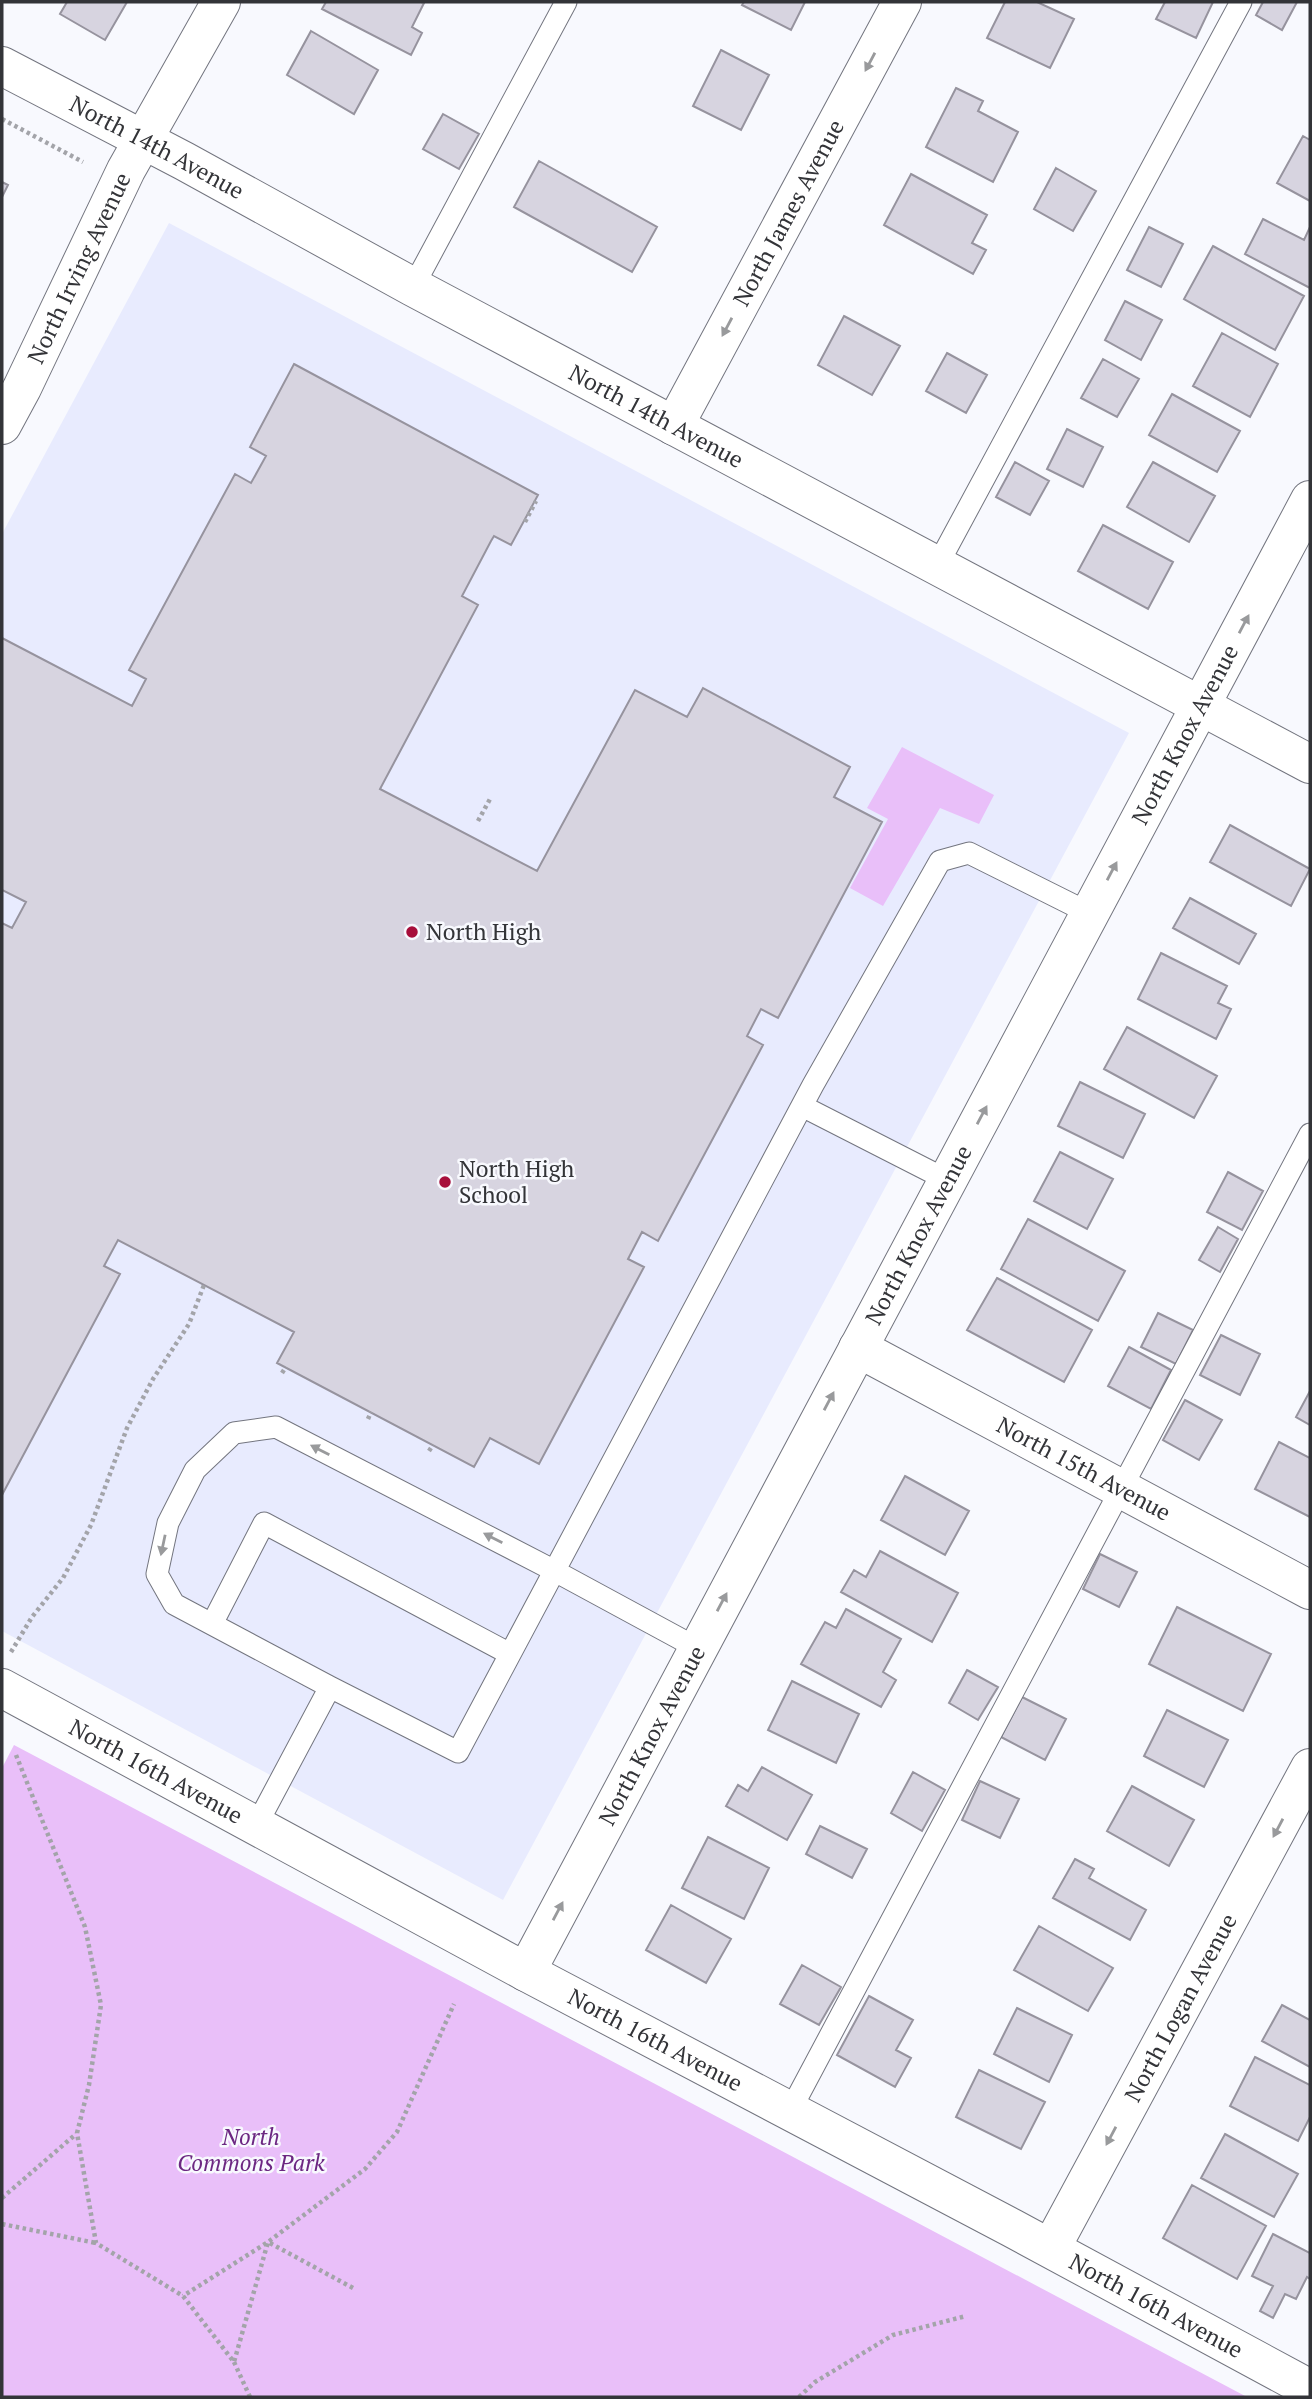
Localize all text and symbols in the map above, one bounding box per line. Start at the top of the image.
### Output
one-way arrow [864,52,876,72]
street label: North 14th Avenue [65,88,250,206]
street label: North James Avenue [725,114,851,311]
street label: North Irving Avenue [20,167,138,368]
one-way arrow [721,317,733,337]
street label: North 14th Avenue [564,357,749,475]
one-way arrow [1238,614,1250,633]
street label: North Knox Avenue [1124,639,1245,830]
one-way arrow [1106,861,1118,880]
place label: North High [426,916,542,947]
marker: North High [404,924,420,940]
one-way arrow [976,1105,988,1124]
street label: North Knox Avenue [858,1139,979,1330]
place label: North High School [459,1153,575,1210]
marker: North High School [437,1174,453,1190]
one-way arrow [823,1392,835,1411]
street label: North 15th Avenue [991,1409,1176,1528]
one-way arrow [310,1444,330,1456]
one-way arrow [482,1533,502,1545]
one-way arrow [158,1534,169,1556]
one-way arrow [716,1592,727,1612]
street label: North Knox Avenue [591,1640,712,1831]
street label: North 16th Avenue [64,1711,248,1831]
one-way arrow [1272,1818,1284,1838]
one-way arrow [552,1901,564,1921]
street label: North Logan Avenue [1117,1908,1244,2107]
street label: North 16th Avenue [563,1981,748,2098]
park label: North Commons Park [177,2121,326,2178]
one-way arrow [1105,2126,1117,2146]
street label: North 16th Avenue [1064,2246,1249,2365]

